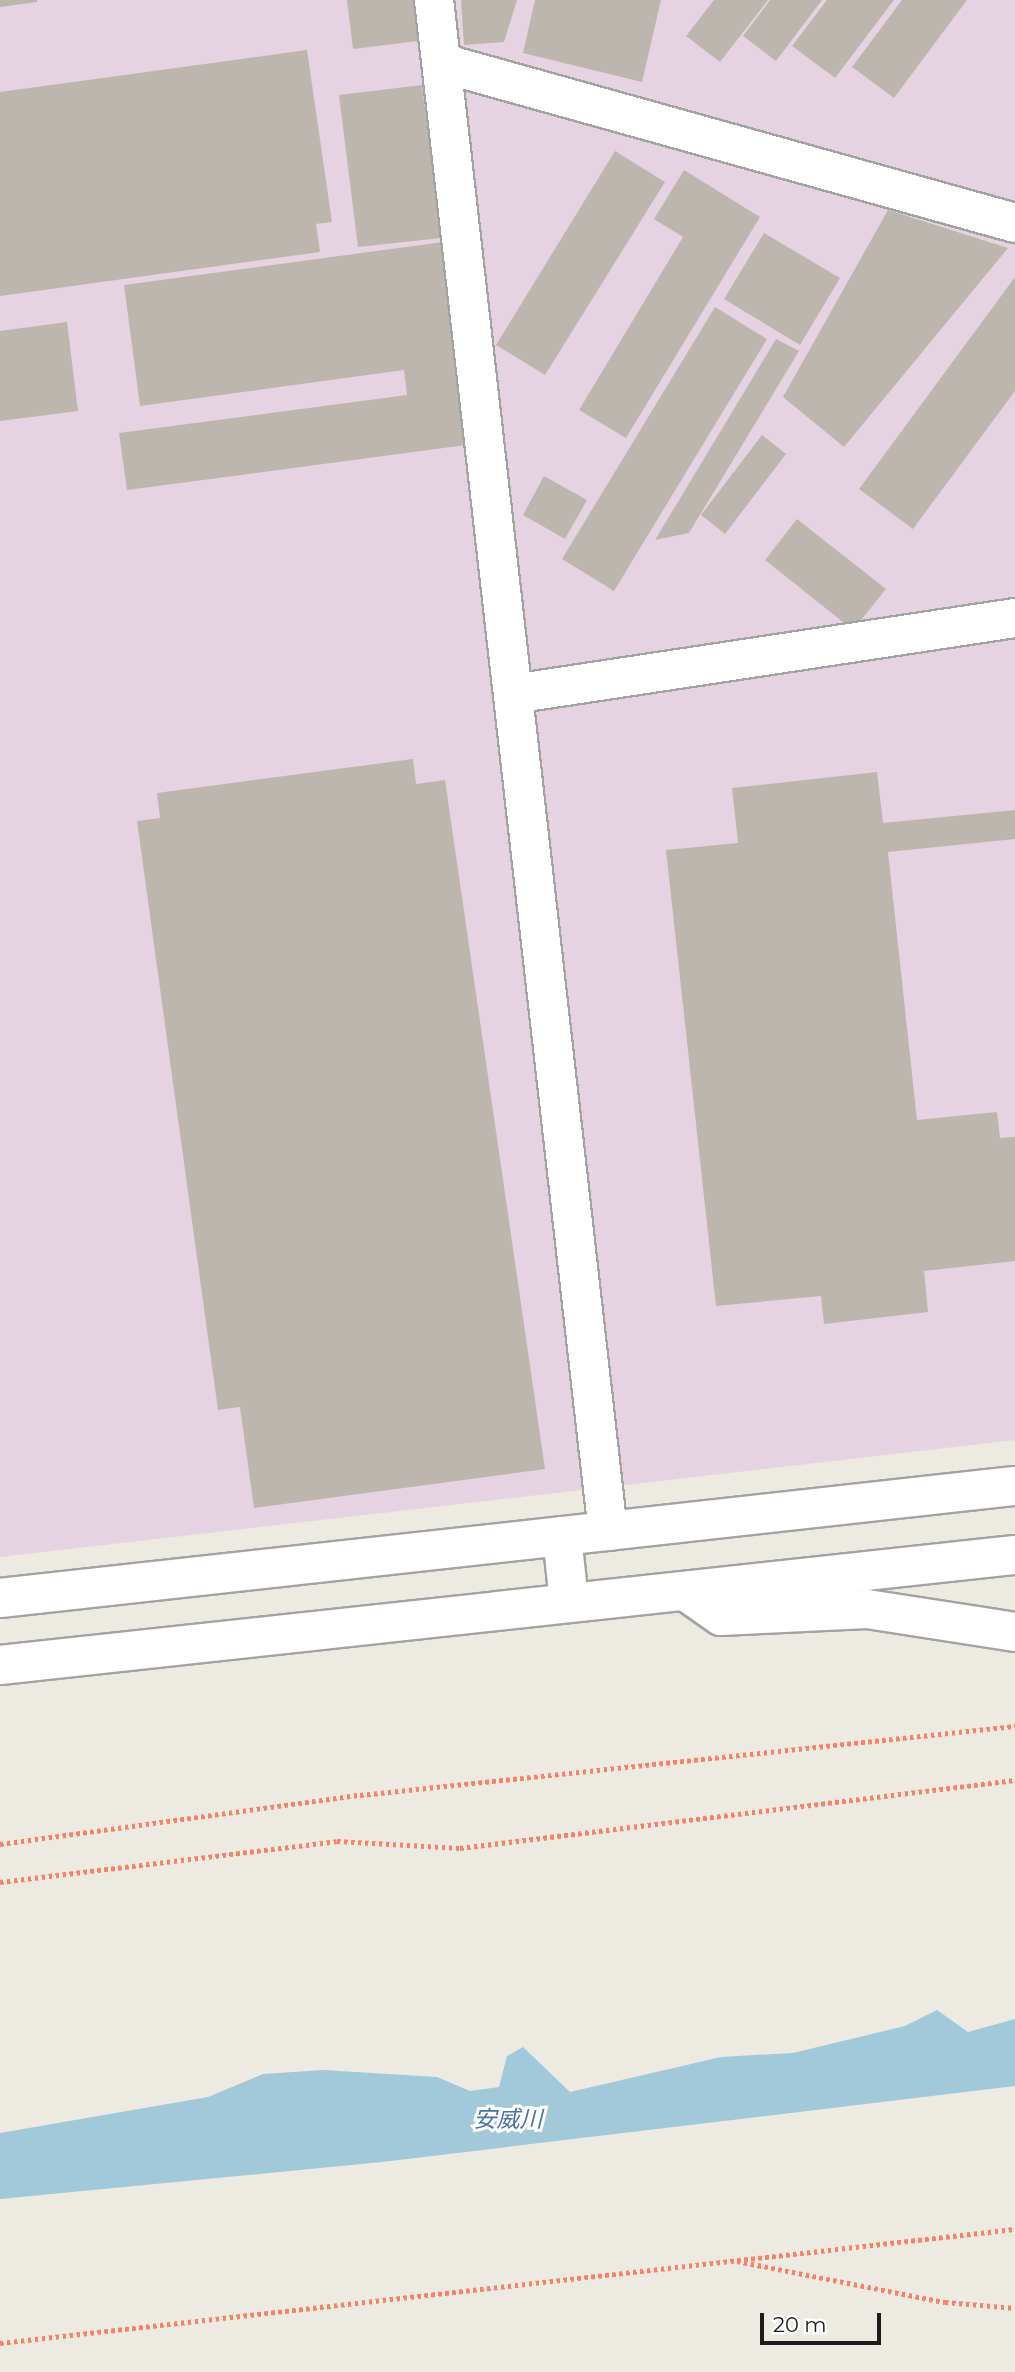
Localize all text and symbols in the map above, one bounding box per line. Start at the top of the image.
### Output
water label: 安威川 [474,2105,542,2133]
scale bar [763,2298,884,2342]
text: 20 m [773,2312,827,2337]

